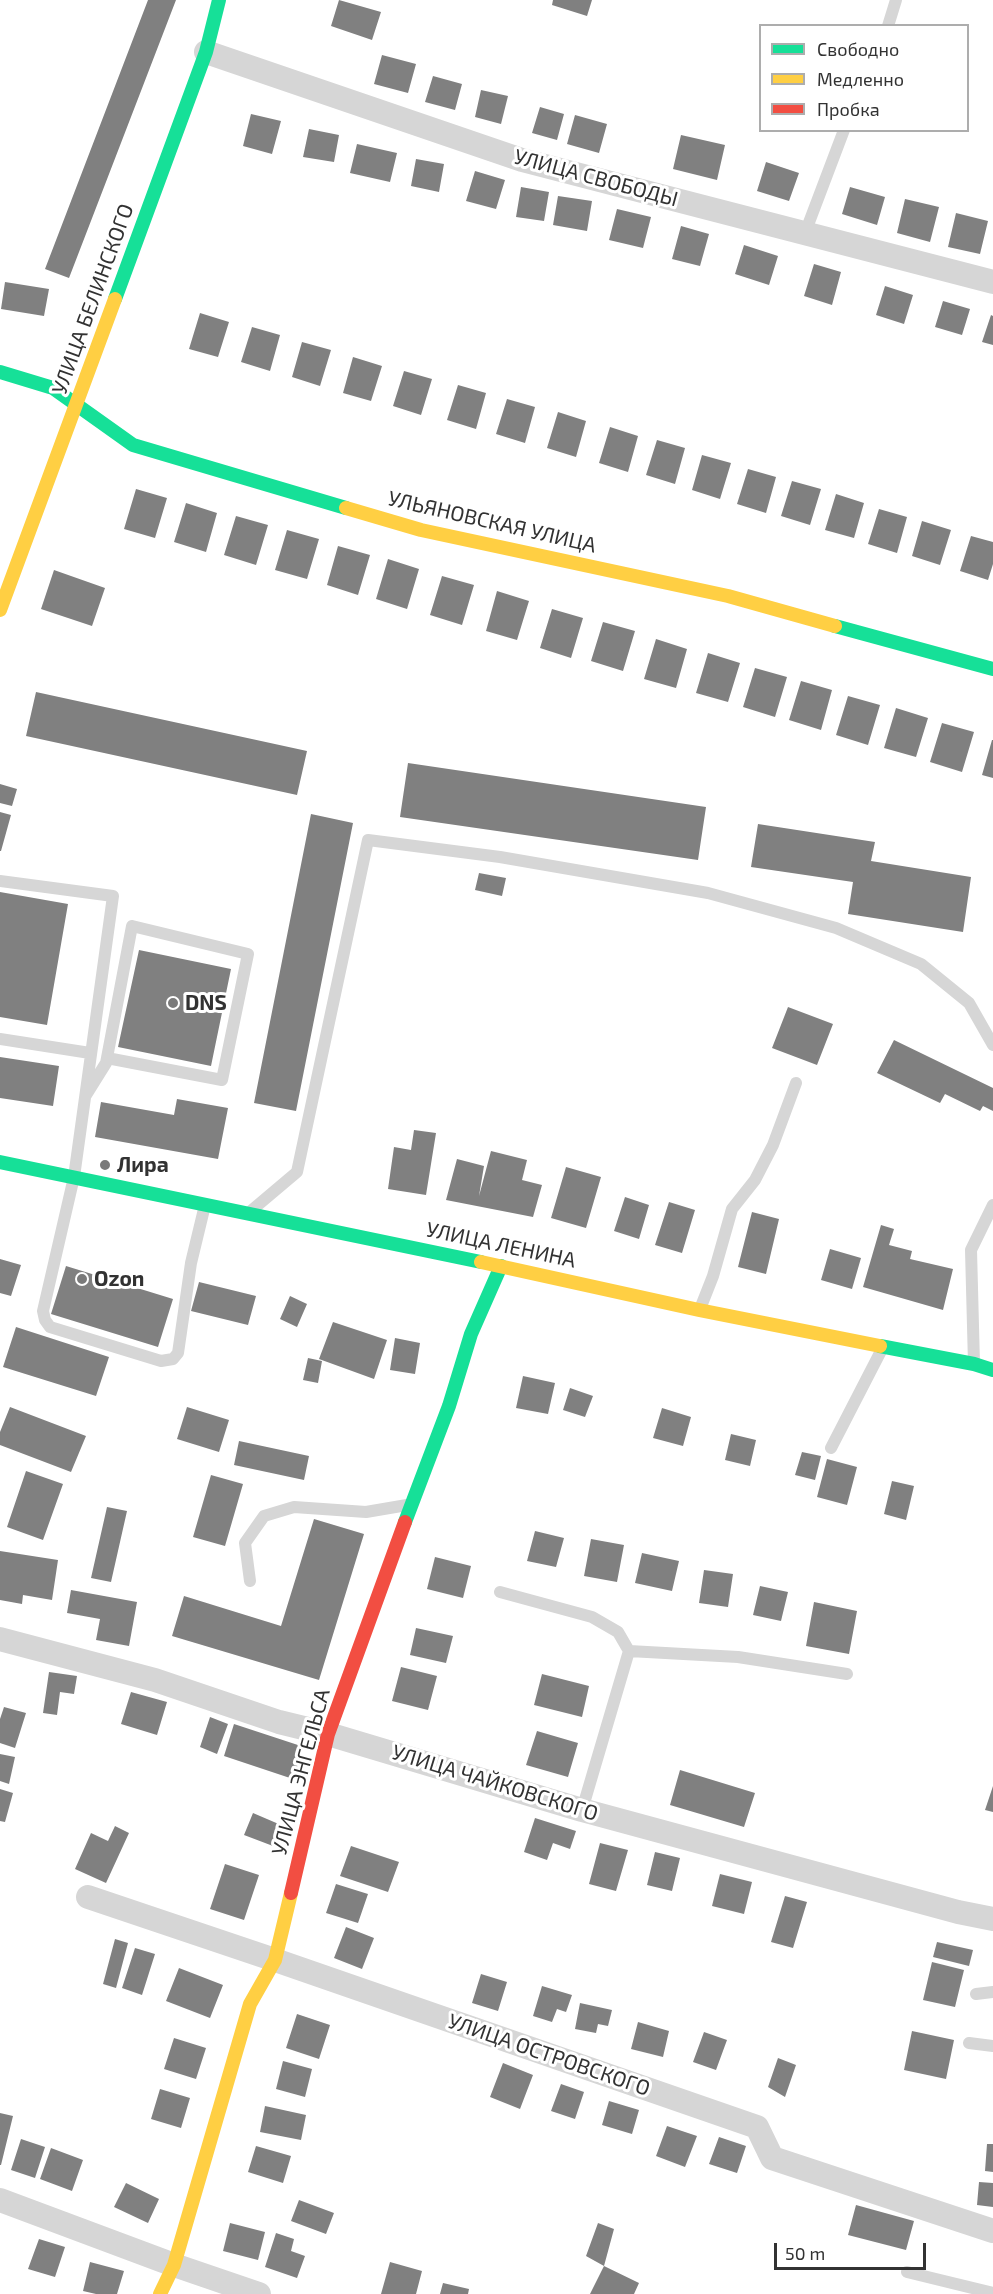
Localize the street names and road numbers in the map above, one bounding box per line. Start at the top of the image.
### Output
street label: УЛИЦА СВОБОДЫ [511,144,681,212]
street label: УЛИЦА БЕЛИНСКОГО [47,200,139,398]
street label: УЛЬЯНОВСКАЯ УЛИЦА [385,486,599,558]
street label: УЛИЦА ЛЕНИНА [424,1217,578,1273]
street label: УЛИЦА ЭНГЕЛЬСА [267,1686,335,1858]
street label: УЛИЦА ЧАЙКОВСКОГО [389,1740,601,1826]
street label: УЛИЦА ОСТРОВСКОГО [445,2009,653,2101]

